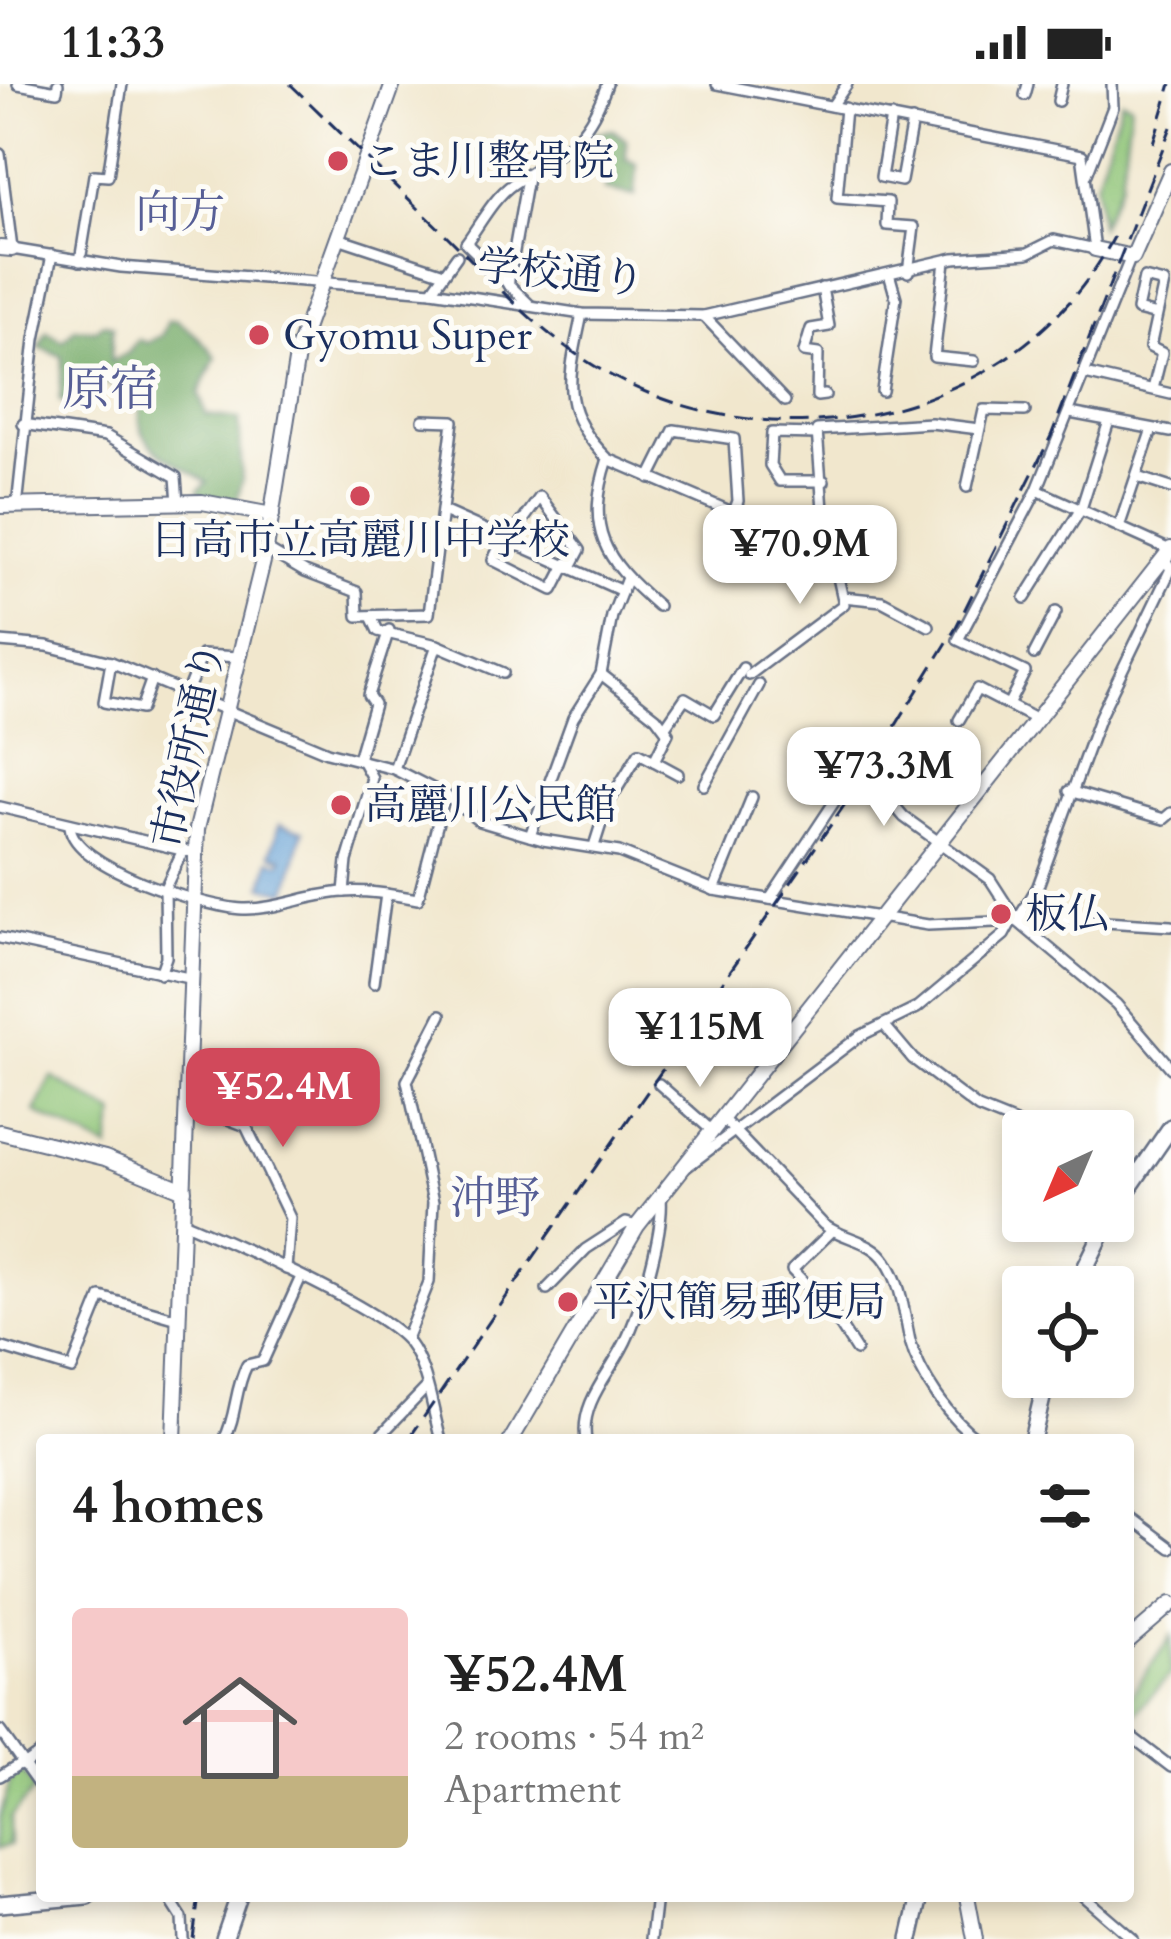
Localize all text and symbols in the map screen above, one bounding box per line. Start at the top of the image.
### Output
text: 11:33 [60,12,165,73]
place label: こま川整骨院 [362,133,614,190]
marker: こま川整骨院 [325,148,351,174]
district label: 向方 [135,182,225,243]
street label: 学校通り [475,237,647,309]
place label: Gyomu Super [283,307,533,364]
marker: Gyomu Super [246,322,272,348]
district label: 原宿 [62,357,158,422]
marker: 日高市立高麗川中学校 [347,483,373,509]
pin: ¥70.9M [702,505,898,607]
place label: 日高市立高麗川中学校 [150,512,570,569]
text: ¥70.9M [730,517,870,570]
street label: 市役所通り [139,636,239,854]
pin: ¥73.3M [786,727,982,829]
text: ¥73.3M [814,739,954,792]
place label: 高麗川公民館 [365,777,617,834]
marker: 高麗川公民館 [328,792,354,818]
place label: 板仏 [1025,886,1109,943]
marker: 板仏 [988,901,1014,927]
pin: ¥115M [616,988,784,1090]
text: ¥115M [636,1000,764,1053]
pin: ¥52.4M [185,1048,381,1150]
text: ¥52.4M [213,1060,353,1113]
north arrow [1002,1110,1134,1242]
map controls [1002,1110,1134,1398]
district label: 沖野 [450,1168,540,1229]
button: locate [1002,1266,1134,1398]
place label: 平沢簡易郵便局 [592,1274,886,1331]
marker: 平沢簡易郵便局 [555,1289,581,1315]
text: 4 homes [72,1471,264,1541]
icon: filters [1032,1473,1098,1539]
text: ¥52.4M [444,1640,627,1710]
icon: home [168,1656,312,1800]
text: 2 rooms · 54 m² [444,1710,704,1763]
text: Apartment [444,1763,621,1816]

